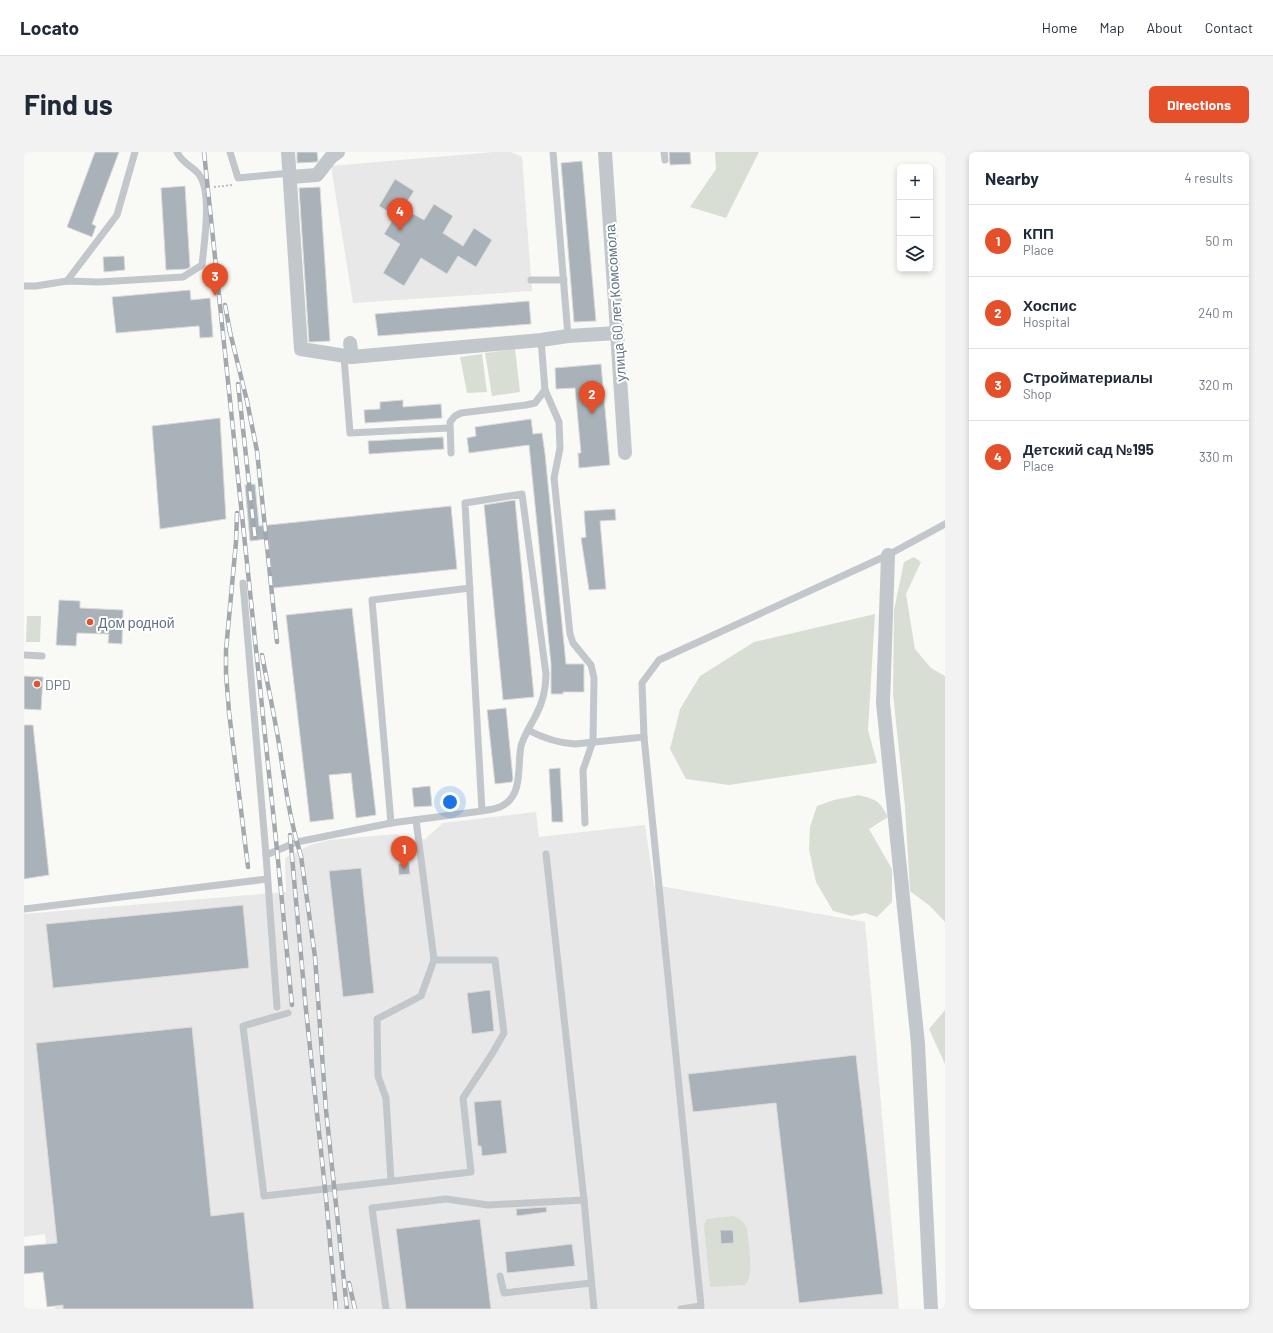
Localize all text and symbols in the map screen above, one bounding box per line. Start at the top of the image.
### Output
text: Locato [20,16,79,39]
text: Home [1042,19,1078,36]
text: Map [1100,19,1124,36]
text: About [1146,19,1183,36]
text: Contact [1205,19,1253,36]
button: Directions [1149,86,1249,123]
text: Find us [24,87,113,121]
map controls [897,164,933,272]
button: + [897,164,933,200]
text: Nearby [985,168,1039,188]
text: 4 results [1185,170,1233,186]
pin: 4 [387,198,413,231]
button: − [897,200,933,236]
street label: улица 60 лет Комсомола [601,224,629,382]
text: КПП [1023,224,1054,242]
text: 1 [996,233,1000,249]
text: 50 m [1206,233,1233,249]
button: layers [897,236,933,272]
text: Place [1023,242,1054,258]
pin: 3 [202,263,228,296]
text: Хоспис [1023,296,1077,314]
text: 2 [994,305,1002,321]
text: 240 m [1198,305,1233,321]
text: Hospital [1023,314,1070,330]
text: Стройматериалы [1023,368,1153,386]
text: 3 [994,377,1002,393]
text: 320 m [1199,377,1233,393]
pin: 2 [579,381,605,414]
text: Shop [1023,386,1052,402]
text: Детский сад №195 [1023,440,1154,458]
text: 4 [994,449,1002,465]
text: 330 m [1199,449,1233,465]
text: Place [1023,458,1054,474]
place label: Дом родной [98,614,175,631]
marker: Дом родной [85,617,95,627]
place label: DPD [45,676,71,693]
marker: DPD [32,679,42,689]
your location [440,792,460,812]
pin: 1 [391,836,417,869]

